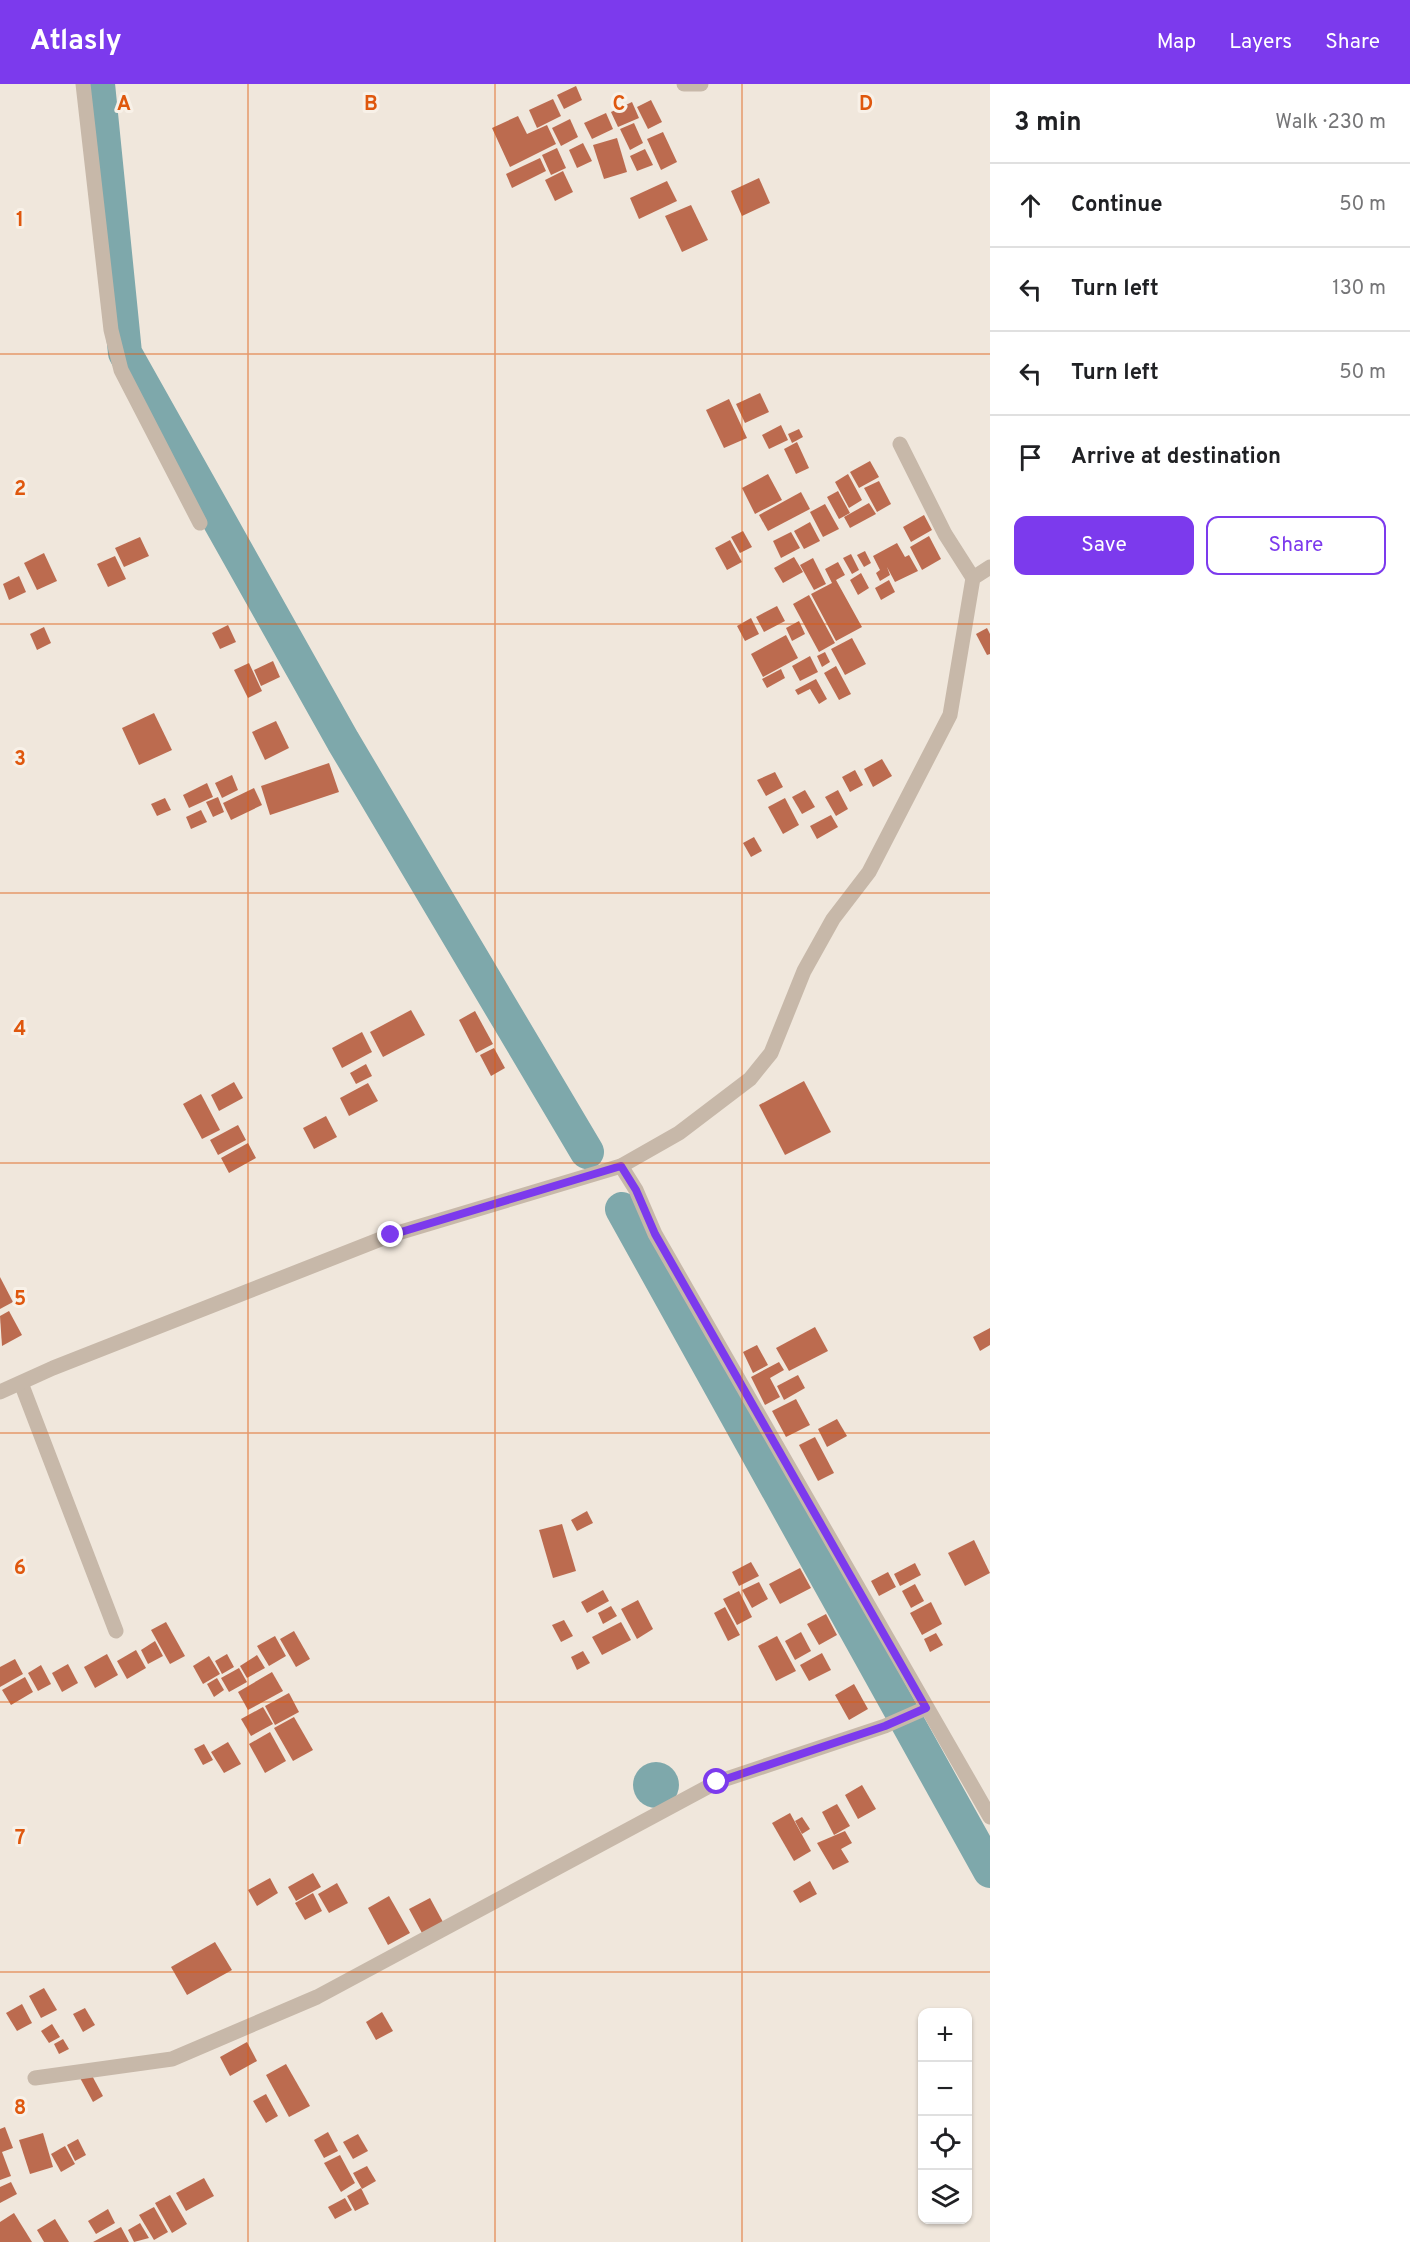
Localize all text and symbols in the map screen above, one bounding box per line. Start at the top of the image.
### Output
text: Atlasly [30,24,122,60]
text: Map [1157,29,1196,56]
text: Layers [1229,29,1292,56]
text: Share [1325,29,1380,56]
text: A [117,92,131,118]
text: B [364,92,378,118]
text: C [613,92,625,118]
text: D [859,92,873,118]
text: 3 min [1014,107,1082,140]
text: Walk · 230 m [1275,110,1386,136]
icon: ahead [1014,189,1047,222]
text: Continue [1071,192,1162,219]
text: 50 m [1339,192,1386,218]
text: 1 [16,208,24,234]
icon: left [1014,273,1047,306]
text: Turn left [1071,276,1159,303]
text: 130 m [1332,276,1386,302]
icon: left [1014,357,1047,390]
text: Turn left [1071,360,1159,387]
text: 50 m [1339,360,1386,386]
icon: arrive [1014,441,1047,474]
text: Arrive at destination [1071,444,1281,471]
text: 2 [14,477,26,503]
button: Save [1014,516,1194,575]
button: Share [1206,516,1386,575]
text: 3 [14,747,26,773]
text: 4 [14,1017,26,1043]
route end [377,1221,403,1247]
text: 5 [14,1287,26,1313]
text: 6 [14,1556,26,1582]
route start [703,1768,729,1794]
text: 7 [15,1826,25,1852]
map controls [918,2008,972,2224]
button: + [918,2008,972,2062]
button: − [918,2062,972,2116]
text: 8 [14,2096,26,2122]
button: locate [918,2116,972,2170]
button: layers [918,2170,972,2224]

